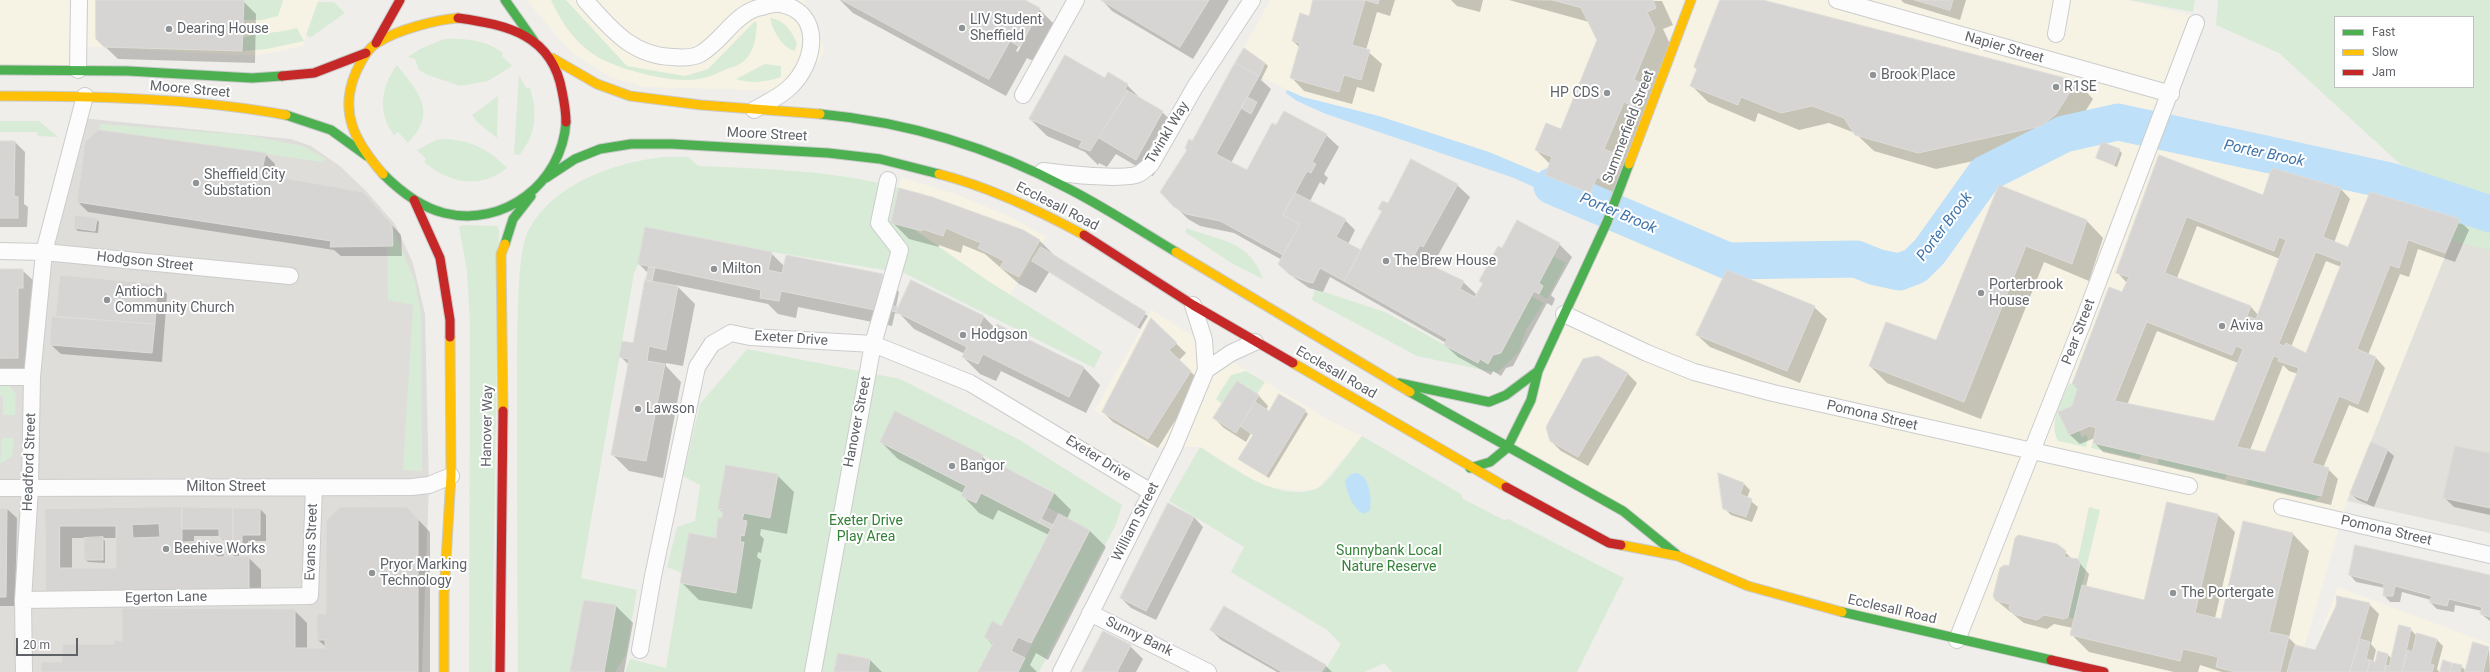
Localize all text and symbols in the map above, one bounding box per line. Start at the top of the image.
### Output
place label: LIV Student Sheffield [970,12,1042,44]
legend [2334,16,2474,88]
place label: Dearing House [177,21,269,37]
marker: LIV Student Sheffield [957,23,967,33]
marker: Dearing House [164,24,174,34]
text: Fast [2372,25,2395,39]
street label: Napier Street [1963,29,2045,67]
text: Slow [2372,45,2398,59]
text: Jam [2372,65,2396,79]
place label: Brook Place [1881,67,1955,83]
street label: Summerfield Street [1600,68,1658,186]
marker: Brook Place [1868,70,1878,80]
street label: Moore Street [149,78,231,102]
place label: R1SE [2064,79,2097,95]
marker: R1SE [2051,82,2061,92]
place label: HP CDS [1550,85,1599,101]
marker: HP CDS [1602,88,1612,98]
street label: Twinkl Way [1143,99,1193,167]
street label: Moore Street [726,125,808,145]
water label: Porter Brook [2222,137,2306,171]
place label: Sheffield City Substation [204,167,285,200]
marker: Sheffield City Substation [191,178,201,188]
street label: Ecclesall Road [1013,179,1101,235]
water label: Porter Brook [1913,189,1977,265]
water label: Porter Brook [1577,190,1659,238]
street label: Hodgson Street [96,249,194,275]
place label: The Brew House [1394,253,1496,269]
marker: The Brew House [1381,256,1391,266]
place label: Milton [722,261,761,277]
marker: Milton [709,264,719,274]
place label: Porterbrook House [1989,277,2063,310]
place label: Antioch Community Church [115,284,234,316]
marker: Porterbrook House [1976,288,1986,298]
marker: Antioch Community Church [102,295,112,305]
street label: Pear Street [2059,297,2099,367]
place label: Aviva [2230,318,2263,334]
marker: Aviva [2217,321,2227,331]
place label: Hodgson [971,327,1028,343]
street label: Exeter Drive [754,328,828,350]
marker: Hodgson [958,330,968,340]
street label: Ecclesall Road [1293,343,1379,403]
street label: Hanover Street [841,375,875,469]
street label: Hanover Way [479,385,497,467]
street label: Pomona Street [1825,397,1919,435]
place label: Lawson [646,401,695,417]
marker: Lawson [633,404,643,414]
street label: Headford Street [20,412,40,512]
street label: Exeter Drive [1062,432,1134,486]
place label: Bangor [960,458,1005,474]
marker: Bangor [947,461,957,471]
street label: Milton Street [186,479,266,495]
street label: William Street [1109,480,1163,564]
street label: Evans Street [302,503,322,581]
street label: Pomona Street [2339,512,2433,550]
park label: Exeter Drive Play Area [829,513,903,546]
place label: Beehive Works [174,541,266,557]
park label: Sunnybank Local Nature Reserve [1336,543,1442,576]
marker: Beehive Works [161,544,171,554]
place label: Pryor Marking Technology [380,557,467,590]
marker: Pryor Marking Technology [367,568,377,578]
place label: The Portergate [2181,585,2274,601]
marker: The Portergate [2168,588,2178,598]
street label: Egerton Lane [125,589,207,607]
street label: Ecclesall Road [1846,592,1938,628]
street label: Sunny Bank [1103,614,1175,660]
scale bar [18,630,80,656]
text: 20 m [23,638,50,652]

